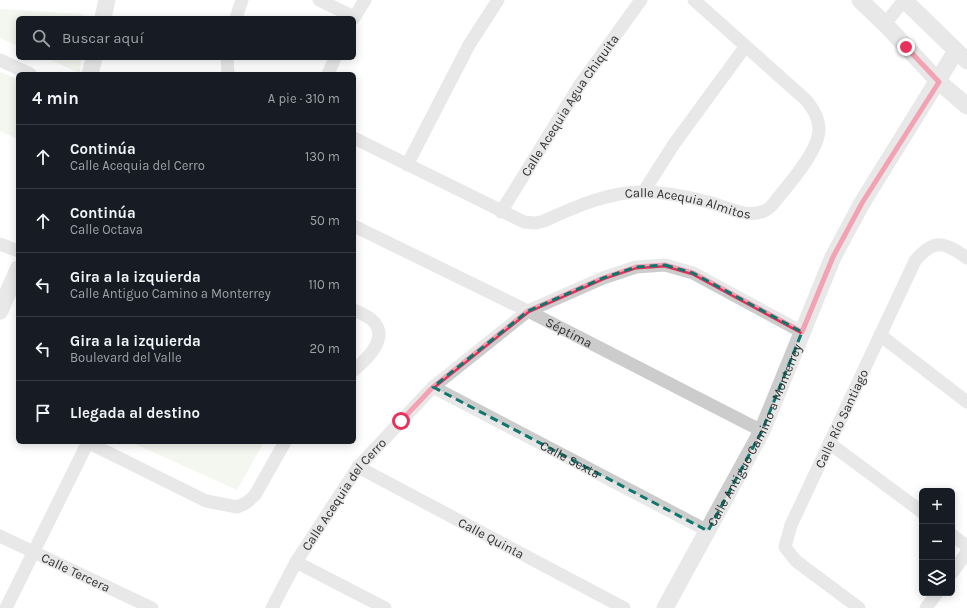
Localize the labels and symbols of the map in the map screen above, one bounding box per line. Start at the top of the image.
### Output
street label: Calle Acequia Agua Chiquita [518,31,621,179]
route end [897,38,915,56]
street label: Calle Acequia Almitos [624,184,752,221]
street label: Séptima [543,314,595,350]
street label: Calle Antiguo Camino a Monterrey [704,341,804,529]
street label: Calle Río Santiago [811,367,871,470]
route start [392,412,410,430]
street label: Calle Acequia del Cerro [298,435,389,553]
street label: Calle Sexta [538,437,603,481]
street label: Calle Quinta [456,514,527,561]
street label: Calle Tercera [39,549,113,595]

